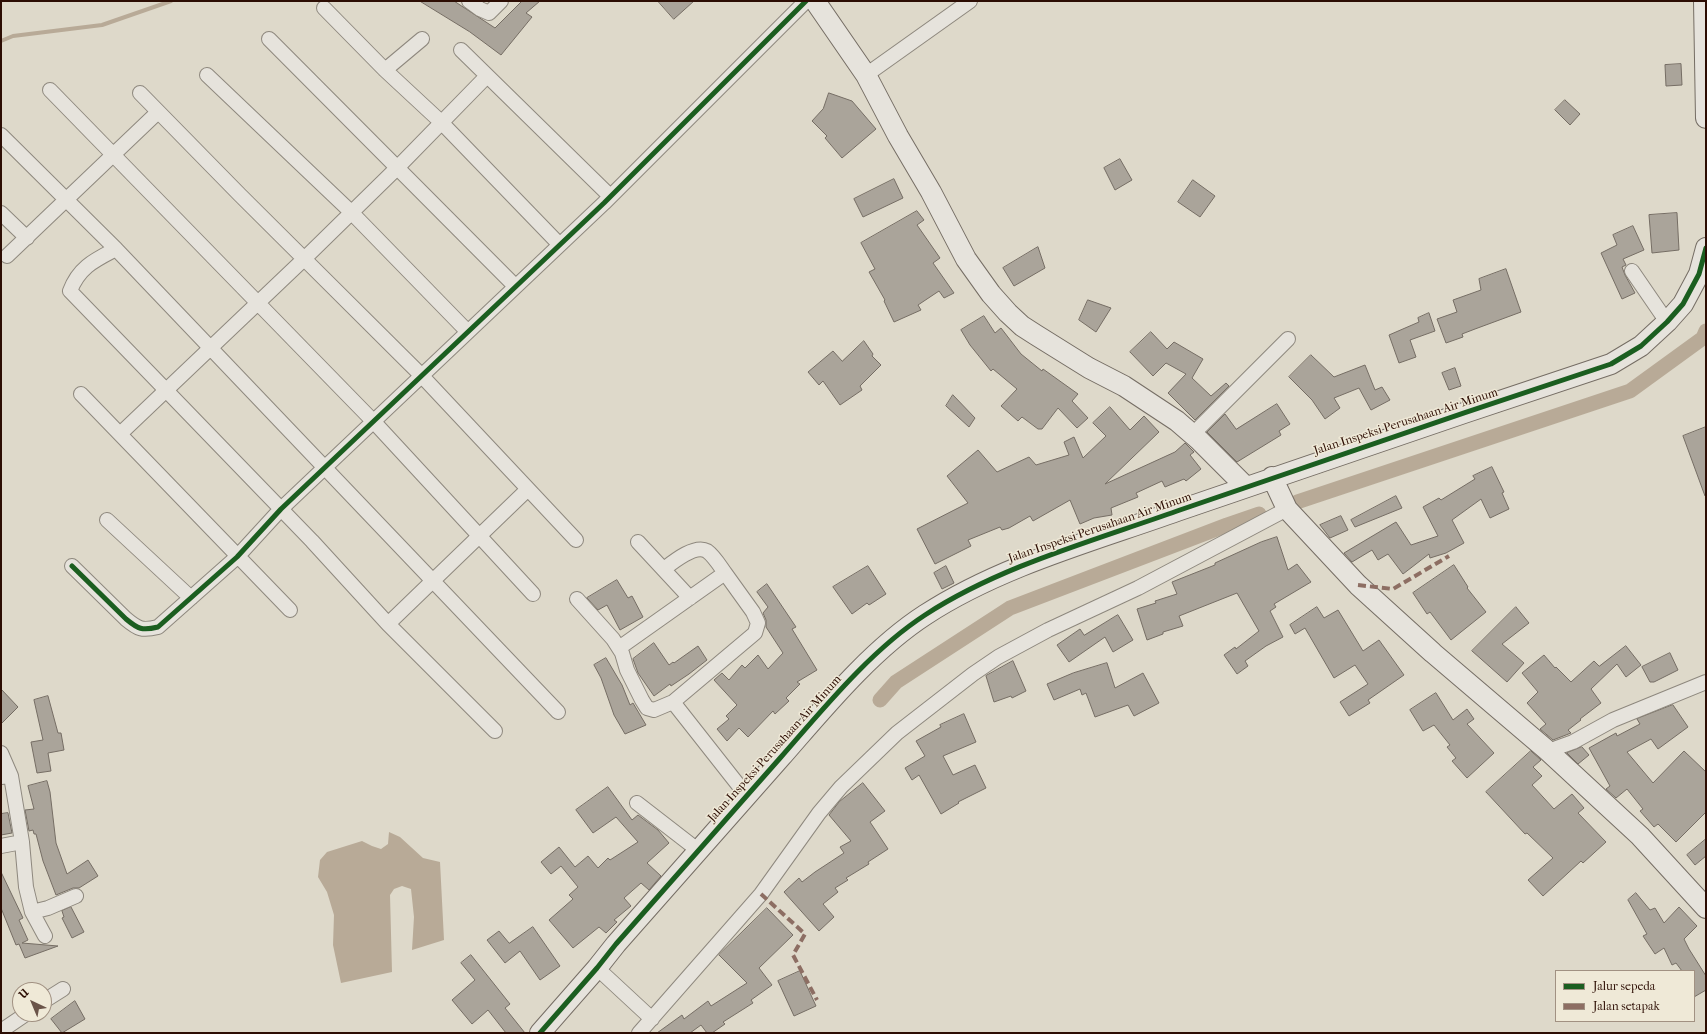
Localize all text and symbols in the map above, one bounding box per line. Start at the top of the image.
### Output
street label: Jalan Inspeksi Perusahaan Air Minum [1312,385,1500,459]
street label: Jalan Inspeksi Perusahaan Air Minum [1007,490,1193,566]
street label: Jalan Inspeksi Perusahaan Air Minum [705,673,845,825]
legend [1555,970,1695,1022]
text: Jalur sepeda [1593,979,1655,993]
north arrow [12,982,52,1022]
text: U [16,986,32,1001]
text: Jalan setapak [1593,999,1660,1013]

